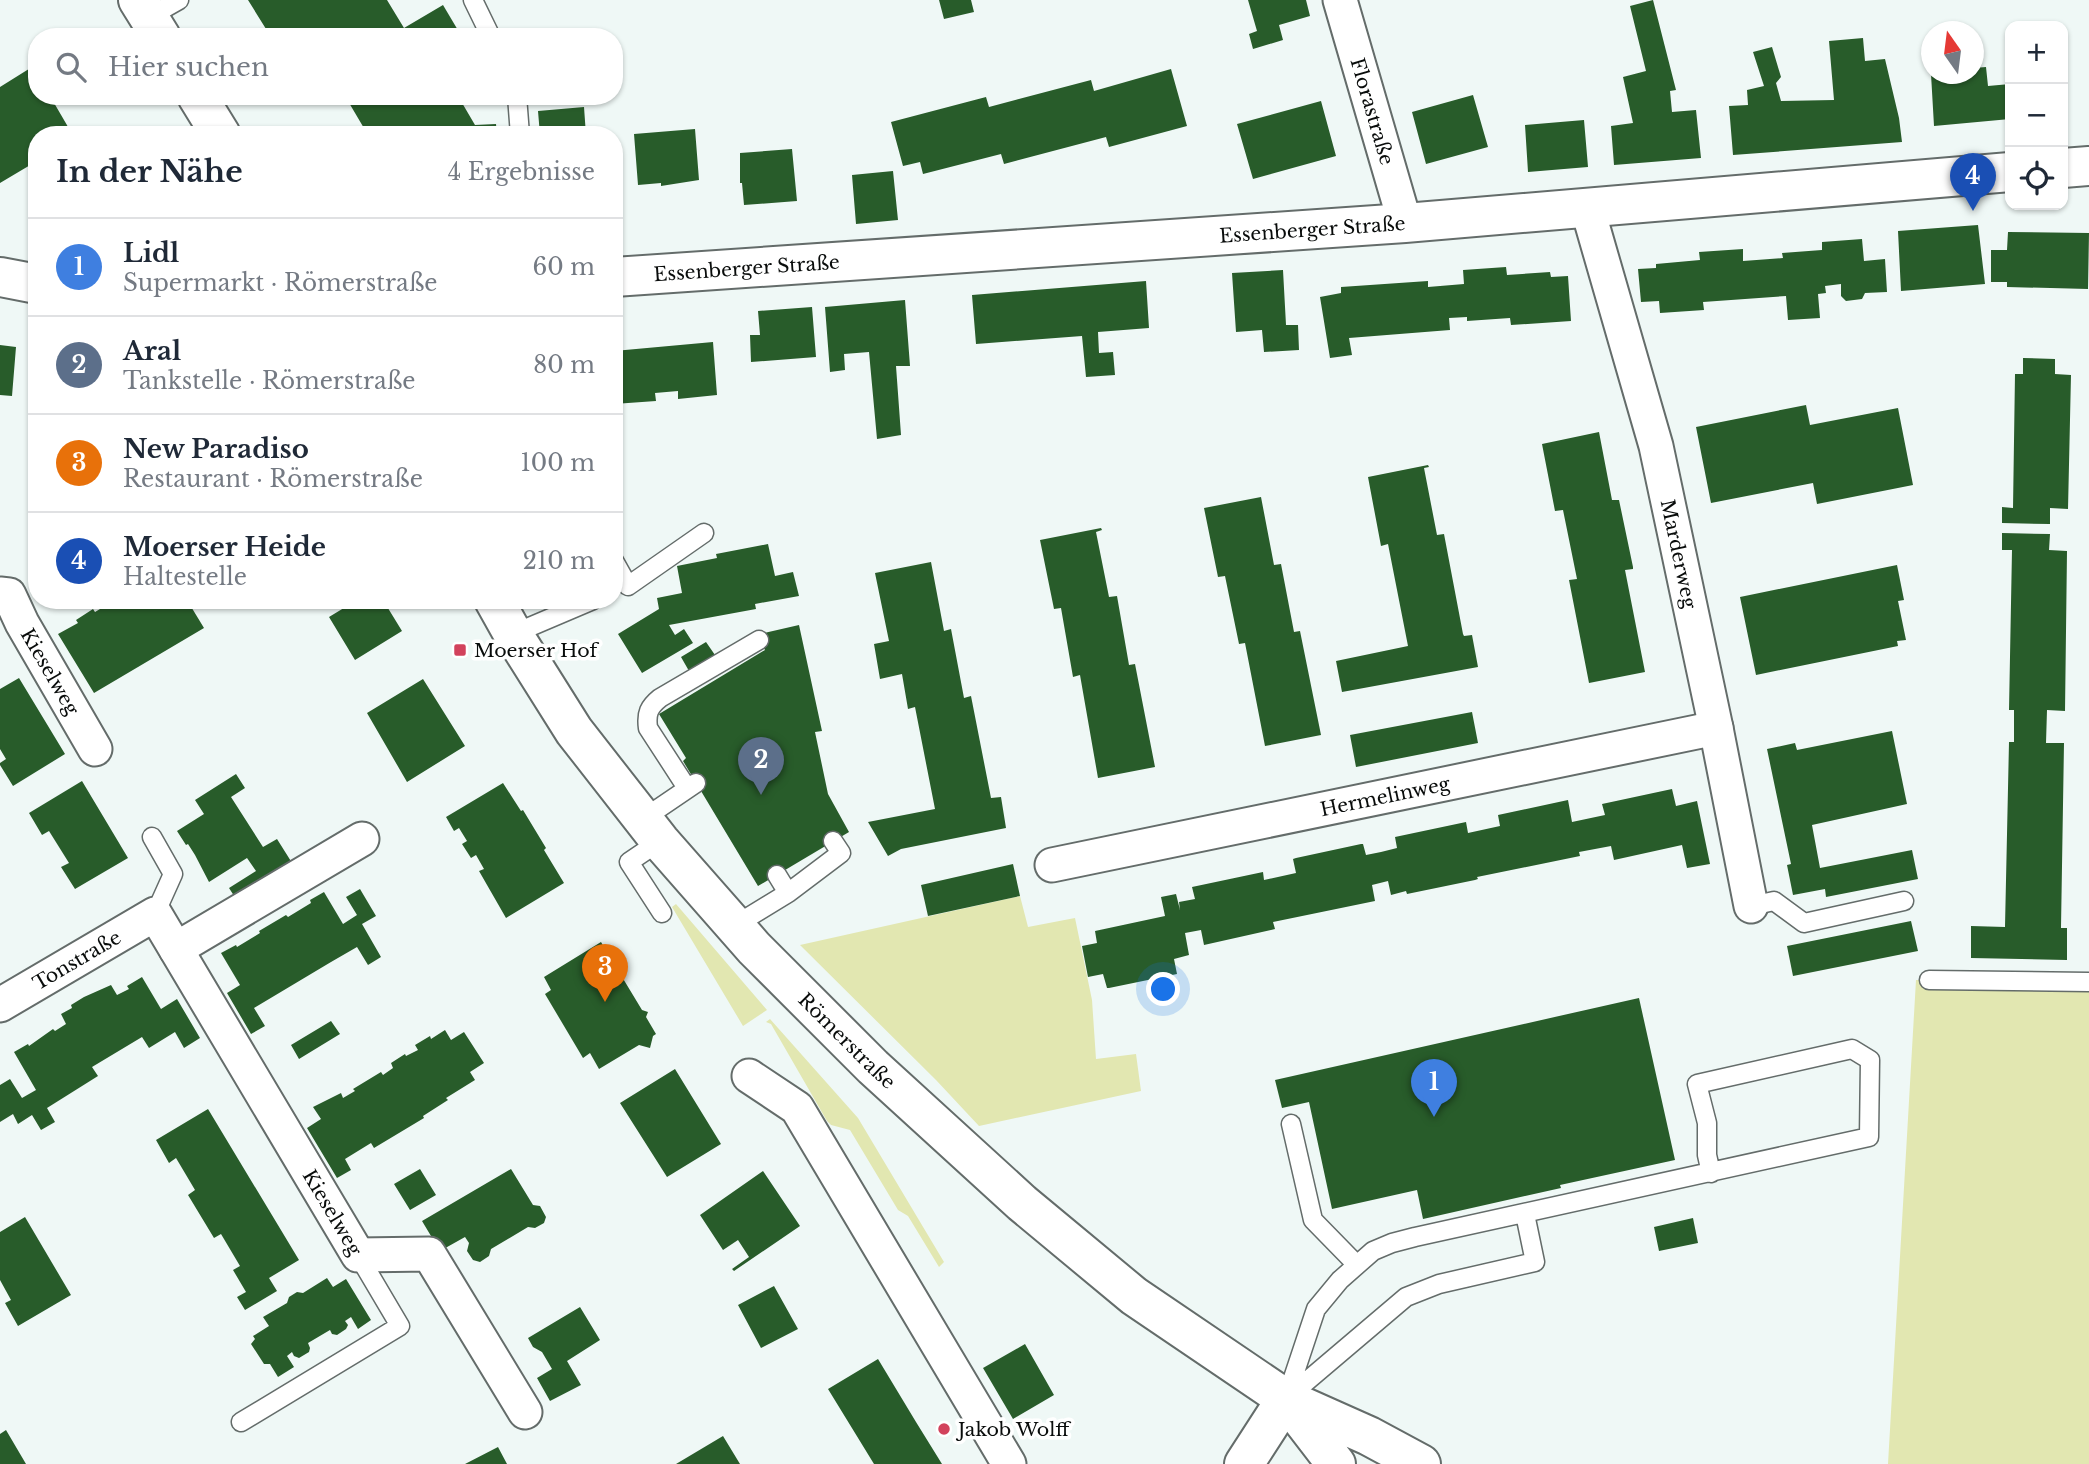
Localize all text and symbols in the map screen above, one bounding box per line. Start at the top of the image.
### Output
north arrow [1921,21,1984,84]
map controls [2005,21,2068,210]
button: + [2005,21,2068,84]
search box [28,28,623,105]
icon: search [52,48,90,86]
text: Hier suchen [108,51,269,83]
street label: Florastraße [1346,55,1399,168]
button: − [2005,84,2068,147]
button: locate [2005,147,2068,210]
text: In der Nähe [56,153,243,190]
pin: 4 [1950,153,1996,211]
text: 4 Ergebnisse [448,158,595,186]
street label: Essenberger Straße [1219,211,1406,247]
text: Lidl [123,237,179,269]
street label: Essenberger Straße [653,250,841,286]
text: 1 [74,253,84,281]
text: 60 m [533,253,595,281]
text: Supermarkt · Römerstraße [123,269,438,297]
text: Aral [123,335,181,367]
text: 2 [72,351,86,379]
text: 80 m [533,351,595,379]
text: Tankstelle · Römerstraße [123,367,416,395]
text: New Paradiso [123,433,309,465]
text: 3 [72,449,86,477]
text: 100 m [521,449,595,477]
text: Restaurant · Römerstraße [123,465,423,493]
street label: Marderweg [1656,497,1702,611]
text: Moerser Heide [123,531,326,563]
text: 4 [71,547,87,575]
text: 210 m [523,547,595,575]
text: Haltestelle [123,563,247,591]
street label: Kieselweg [16,624,84,719]
place label: Moerser Hof [474,639,600,662]
marker: Moerser Hof [452,642,468,658]
pin: 2 [738,737,784,795]
street label: Hermelinweg [1318,772,1452,821]
street label: Tonstraße [29,925,125,995]
pin: 3 [582,944,628,1002]
your location [1146,972,1180,1006]
street label: Römerstraße [794,988,900,1093]
pin: 1 [1411,1059,1457,1117]
street label: Kieselweg [298,1165,367,1260]
place label: Jakob Wolff [955,1418,1071,1441]
marker: Jakob Wolff [936,1421,952,1437]

